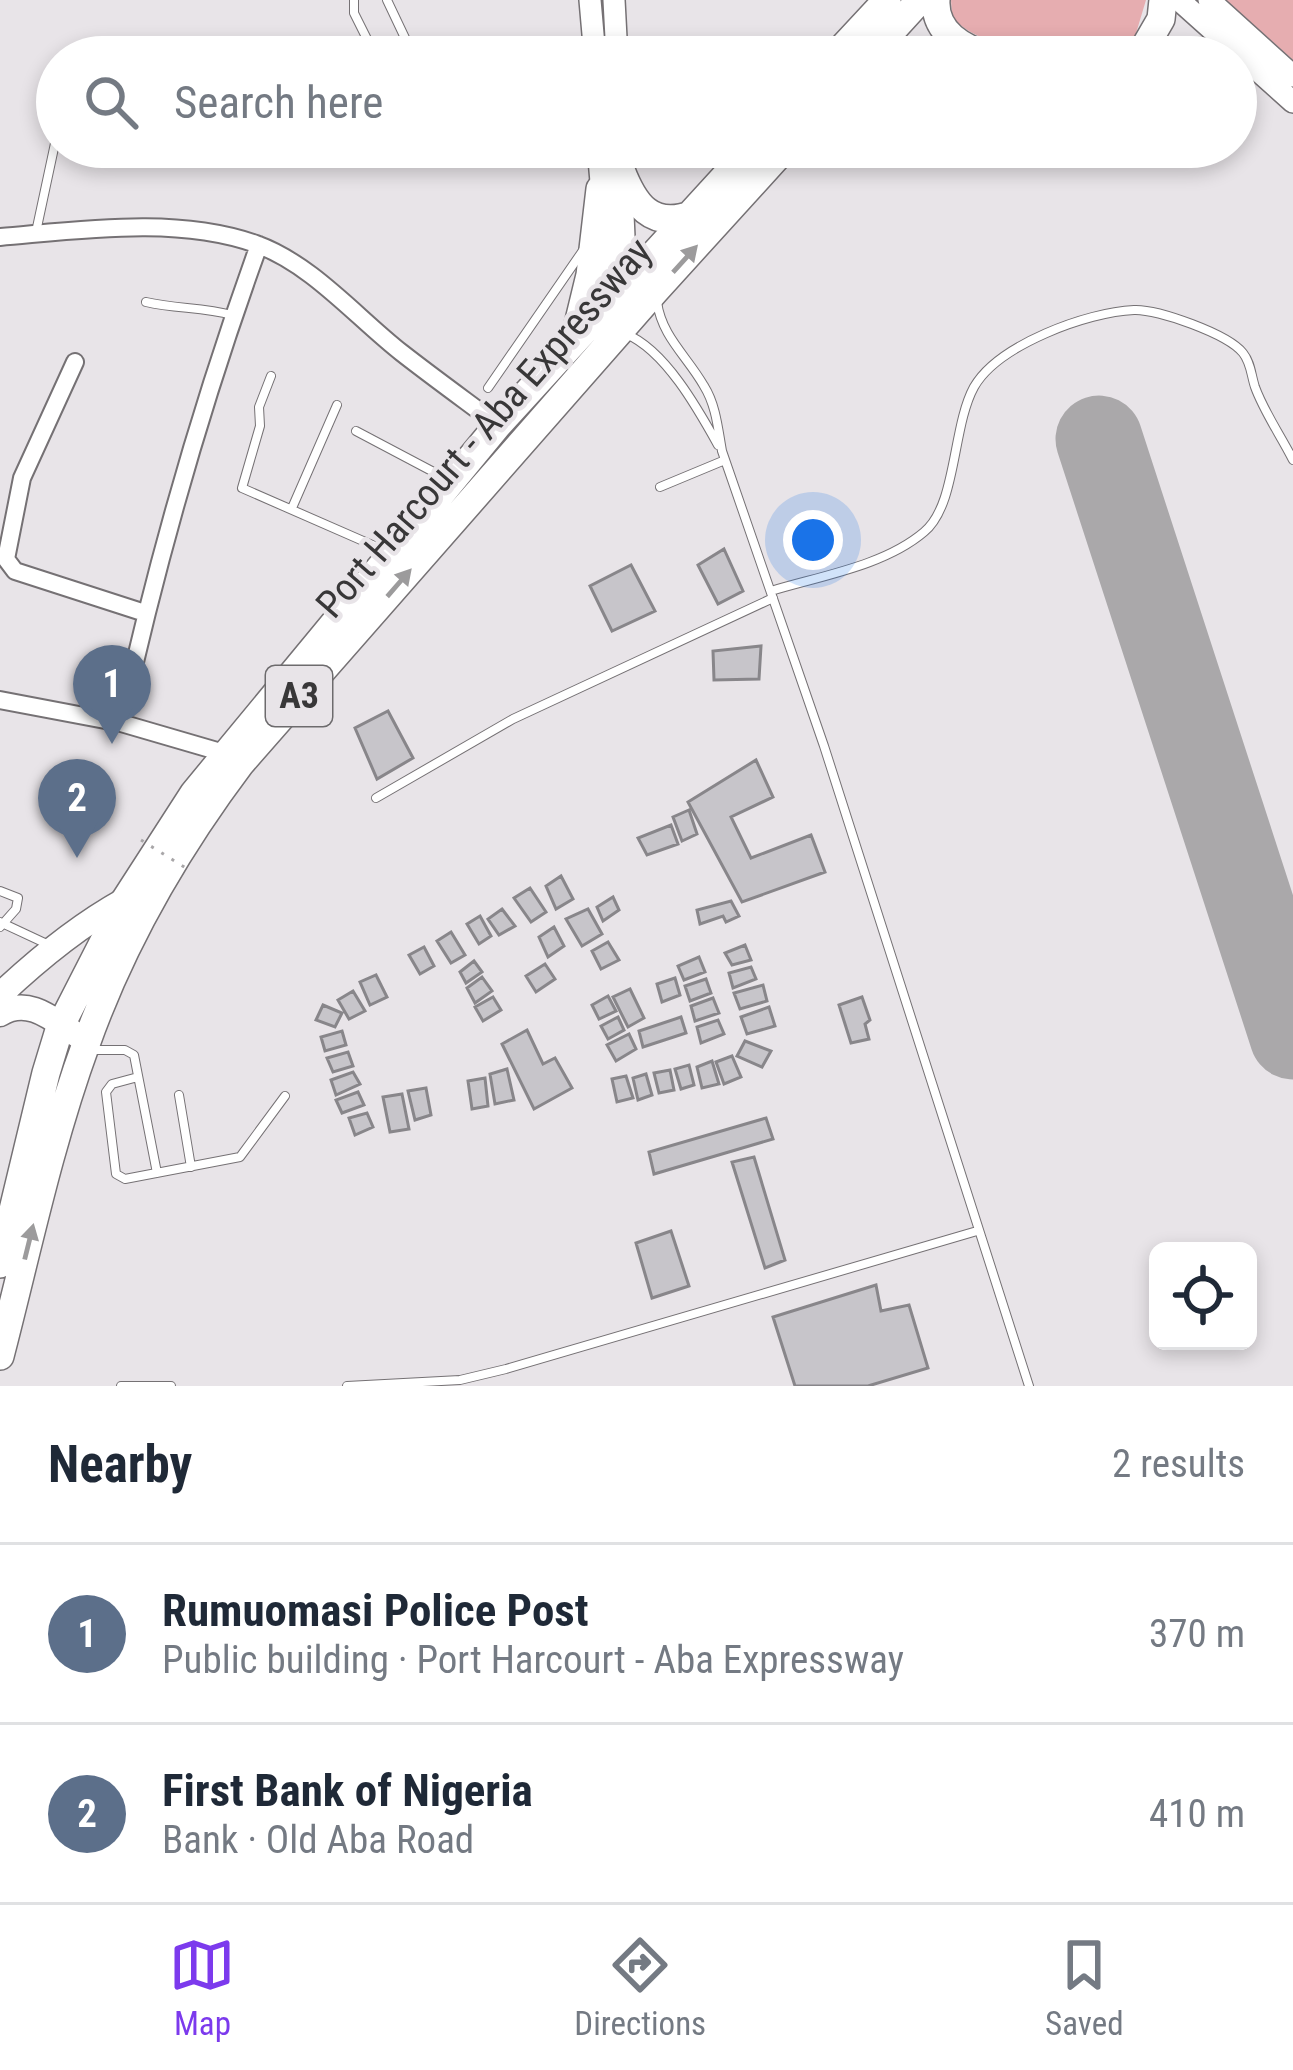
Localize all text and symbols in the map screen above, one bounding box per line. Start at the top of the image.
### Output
search box [36,36,1257,168]
icon: search [78,69,144,135]
text: Search here [174,76,383,129]
street label: Port Harcourt - Aba Expressway [307,229,661,627]
one-way arrow [671,245,698,274]
your location [783,510,843,570]
one-way arrow [385,568,412,598]
pin: 1 [73,645,151,744]
road number: A3 [266,666,332,726]
pin: 2 [38,759,116,858]
one-way arrow [20,1224,39,1261]
map controls [1149,1242,1257,1350]
button: locate [1149,1242,1257,1350]
text: Nearby [48,1435,192,1494]
text: 2 results [1112,1441,1245,1487]
text: Rumuomasi Police Post [162,1584,589,1637]
text: 1 [77,1611,97,1657]
text: 370 m [1149,1611,1245,1657]
text: Public building · Port Harcourt - Aba Expressway [162,1637,904,1683]
text: First Bank of Nigeria [162,1764,533,1817]
text: 2 [77,1791,97,1837]
text: 410 m [1149,1791,1245,1837]
text: Bank · Old Aba Road [162,1817,474,1863]
tab: Map [169,1932,235,2043]
tab: Directions [574,1932,706,2043]
tab: Saved [1045,1932,1124,2043]

